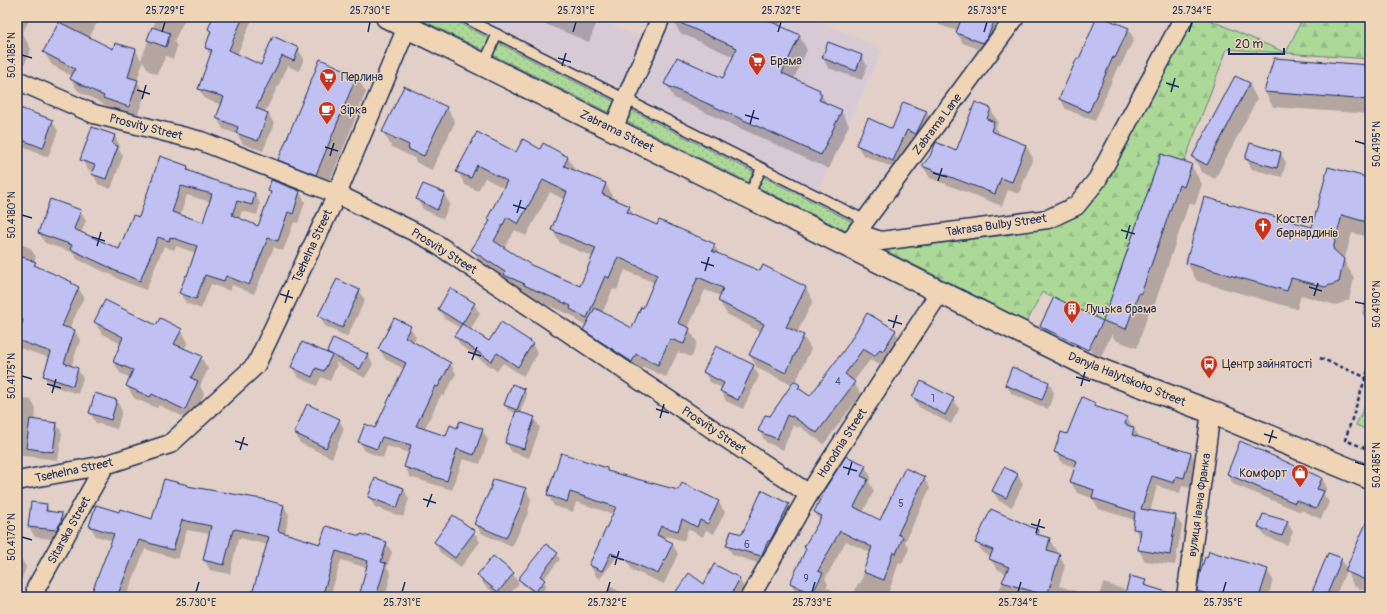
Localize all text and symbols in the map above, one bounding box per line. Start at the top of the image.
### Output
text: 25.729°E [146,5,184,17]
text: 25.730°E [350,5,390,17]
text: 25.731°E [557,5,595,17]
text: 25.732°E [761,5,801,17]
text: 25.733°E [967,5,1007,17]
text: 25.734°E [1172,5,1212,17]
scale bar [1229,30,1284,56]
text: 50.4185°N [6,32,18,78]
text: 20 m [1235,37,1264,52]
supermarket icon: Брама [747,51,767,76]
place label: Брама [770,54,802,69]
supermarket icon: Перлина [318,67,338,92]
place label: Перлина [341,70,383,85]
street label: Zabrama Lane [909,91,965,158]
cafe icon: Зірка [317,100,337,125]
place label: Зірка [340,103,367,118]
street label: Zabrama Street [577,107,657,156]
street label: Prosvity Street [108,111,184,144]
text: 50.4195°N [1371,121,1383,167]
text: 50.4180°N [6,191,18,239]
street label: Tsehelna Street [289,207,336,285]
street label: Takrasa Bulby Street [945,211,1048,240]
place label: Костел бернардинів [1276,212,1338,241]
church icon: Костел бернардинів [1253,216,1273,241]
street label: Prosvity Street [408,225,480,278]
text: 50.4190°N [1371,280,1383,328]
building icon: Луцька брама [1062,299,1082,324]
place label: Луцька брама [1084,302,1157,317]
street label: Danyla Halytskoho Street [1066,349,1188,410]
text: 50.4175°N [6,353,18,399]
bus stop icon: Центр зайнятості [1199,354,1219,379]
place label: Центр зайнятості [1222,357,1312,372]
house number: 4 [835,376,841,388]
house number: 1 [931,393,935,405]
street label: Prosvity Street [678,403,749,458]
street label: Horodnia Street [814,405,871,481]
text: 50.4185°N [1371,442,1383,488]
street label: вулиця Івана Франка [1185,452,1214,558]
street label: Tsehelna Street [34,455,115,486]
shop icon: Комфорт [1290,463,1310,488]
place label: Комфорт [1239,466,1287,481]
street label: Sitarska Street [45,494,94,567]
house number: 5 [898,498,904,510]
text: 50.4170°N [6,513,18,561]
house number: 6 [744,539,750,551]
house number: 9 [803,573,809,585]
text: 25.730°E [176,597,216,609]
text: 25.731°E [383,597,421,609]
text: 25.732°E [587,597,627,609]
text: 25.733°E [792,597,832,609]
text: 25.734°E [998,597,1038,609]
text: 25.735°E [1203,597,1243,609]

